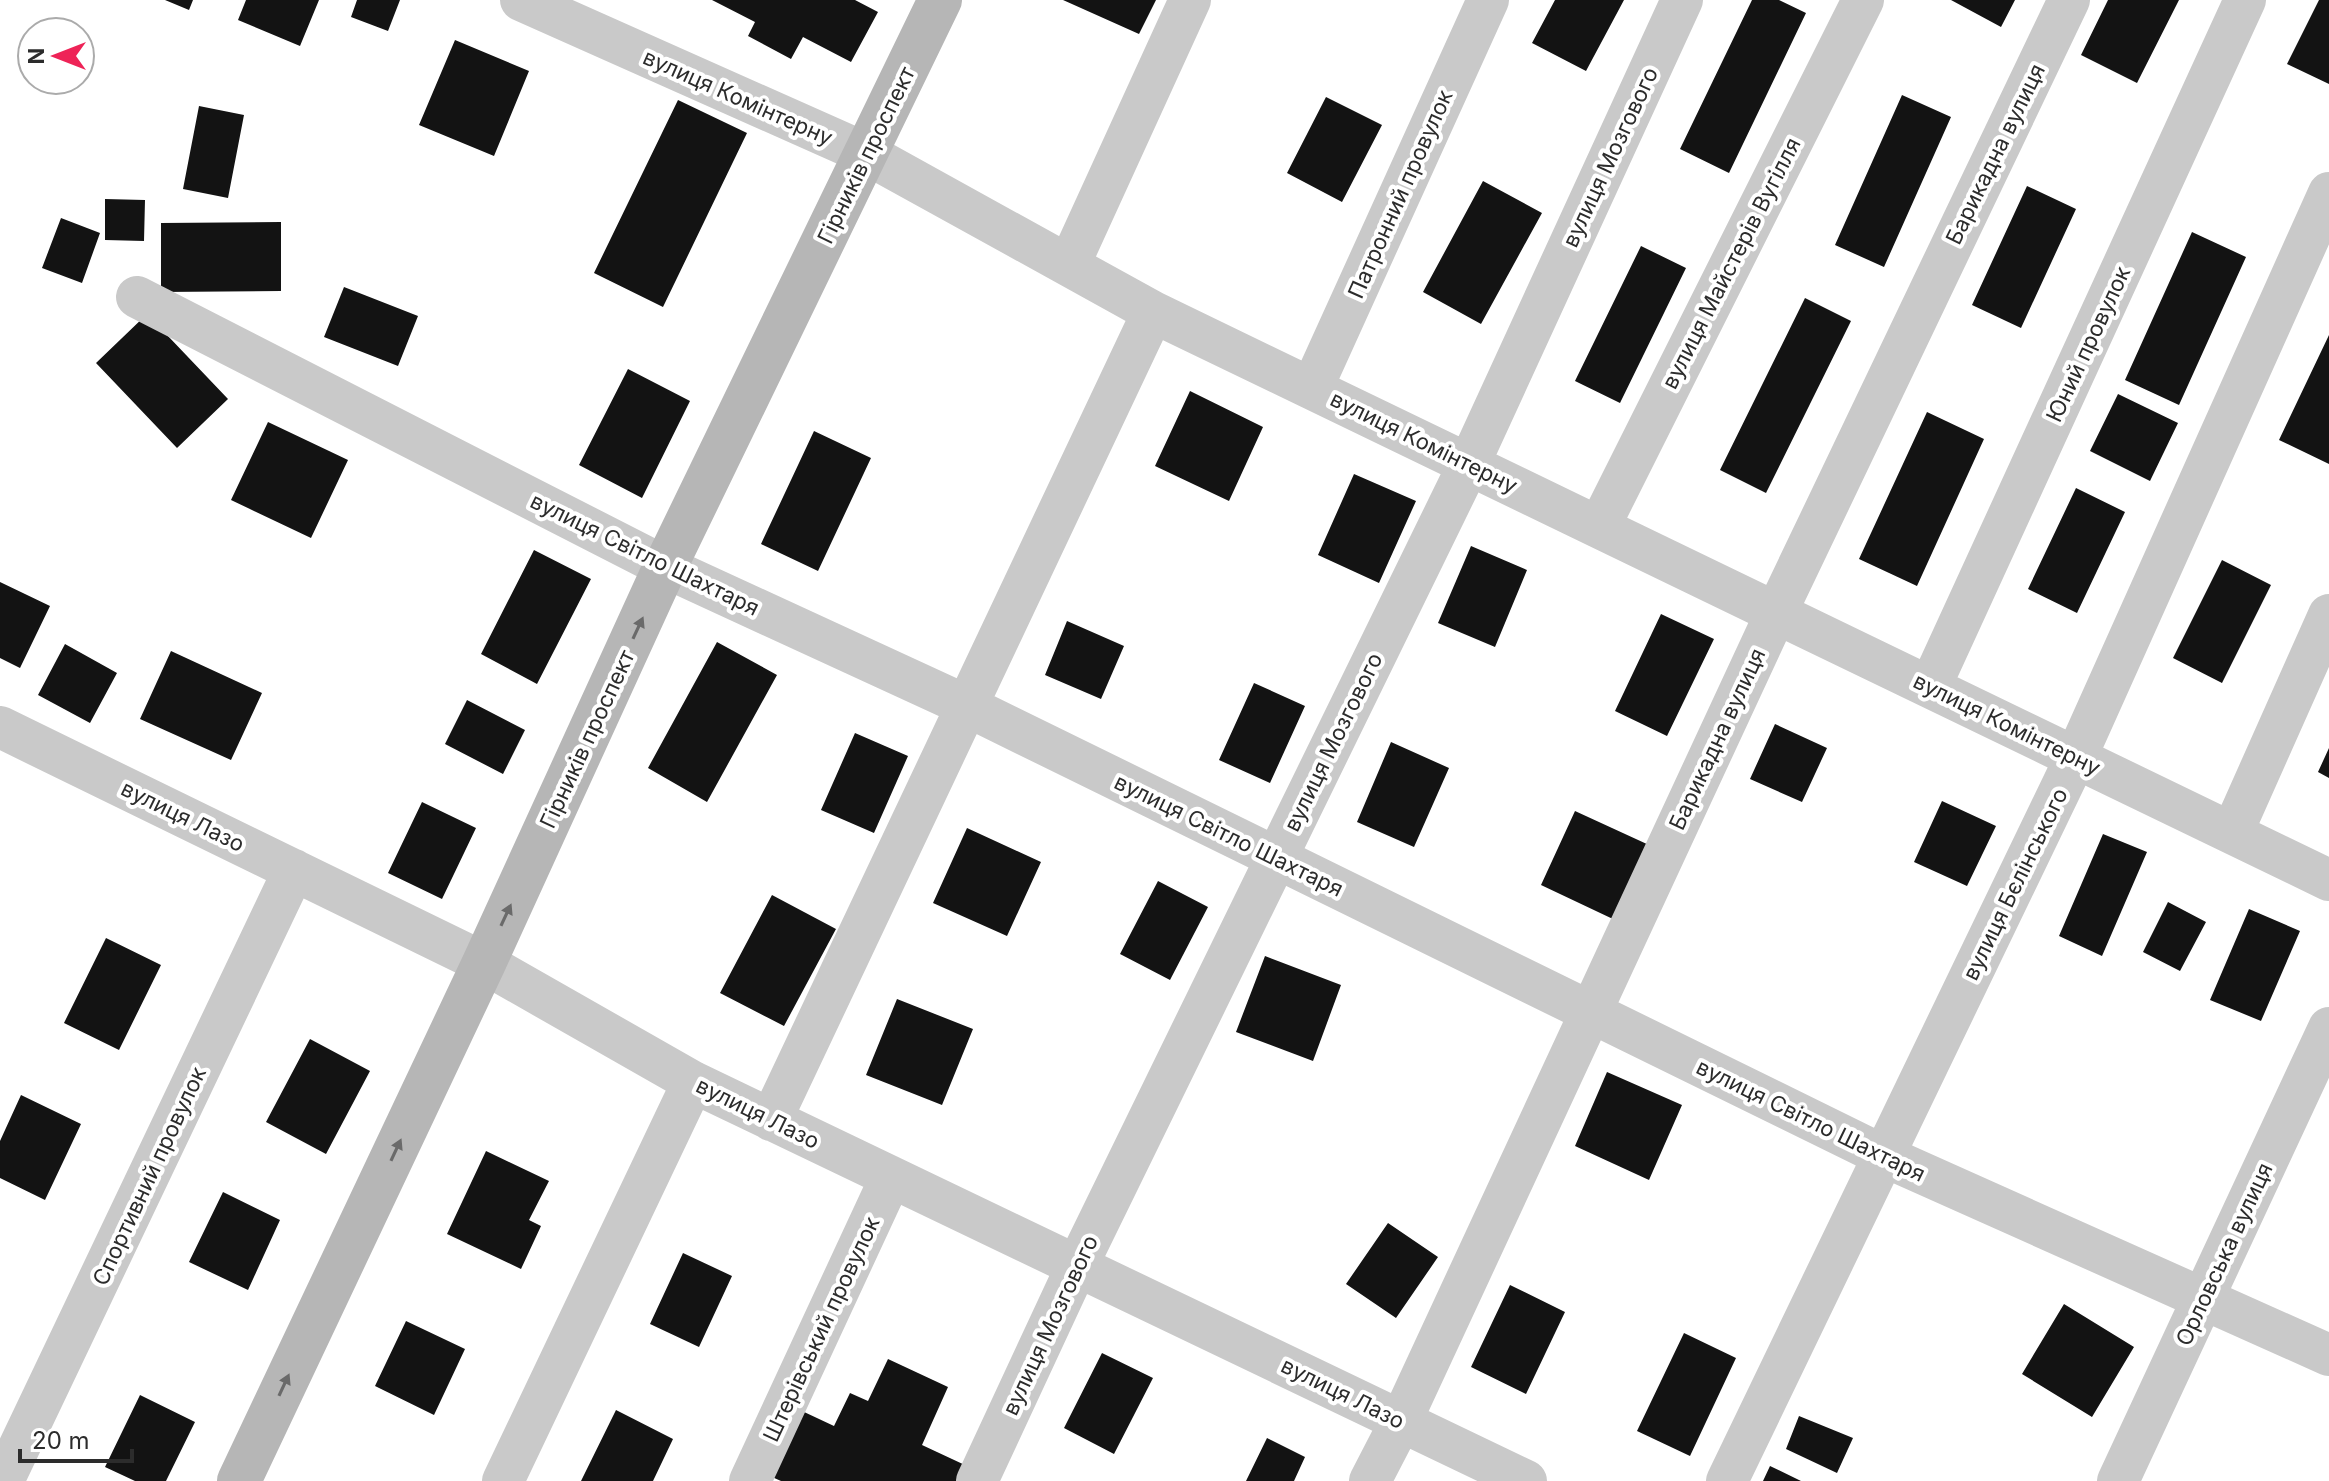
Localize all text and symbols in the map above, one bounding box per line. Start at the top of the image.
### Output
north arrow [16,16,96,96]
street label: вулиця Комінтерну [639,43,837,151]
text: N [23,48,49,64]
street label: Барикадна вулиця [1940,60,2050,248]
street label: Гірників проспект [812,62,920,248]
street label: вулиця Мозгового [1557,63,1663,251]
street label: Патронний провулок [1342,86,1458,302]
street label: вулиця Майстерів Вугілля [1656,133,1806,393]
street label: Юний провулок [2041,262,2135,426]
street label: вулиця Комінтерну [1326,385,1522,499]
street label: вулиця Світло Шахтаря [526,487,764,621]
one-way arrow [631,616,645,639]
street label: Барикадна вулиця [1663,644,1771,834]
street label: Гірників проспект [534,645,640,832]
street label: вулиця Мозгового [1278,649,1388,835]
street label: вулиця Комінтерну [1909,667,2105,781]
street label: вулиця Світло Шахтаря [1110,768,1348,902]
street label: вулиця Лазо [117,775,249,857]
street label: вулиця Бєлінського [1957,784,2073,984]
one-way arrow [500,903,513,927]
street label: вулиця Світло Шахтаря [1692,1053,1930,1187]
street label: Спортивний провулок [87,1063,211,1289]
street label: вулиця Лазо [692,1072,824,1154]
one-way arrow [389,1139,403,1162]
street label: Орловська вулиця [2170,1158,2278,1350]
street label: Штерівський провулок [757,1212,885,1446]
street label: вулиця Мозгового [997,1231,1103,1419]
street label: вулиця Лазо [1277,1352,1409,1434]
one-way arrow [277,1374,291,1397]
scale bar [20,1413,132,1463]
text: 20 m [32,1426,90,1455]

